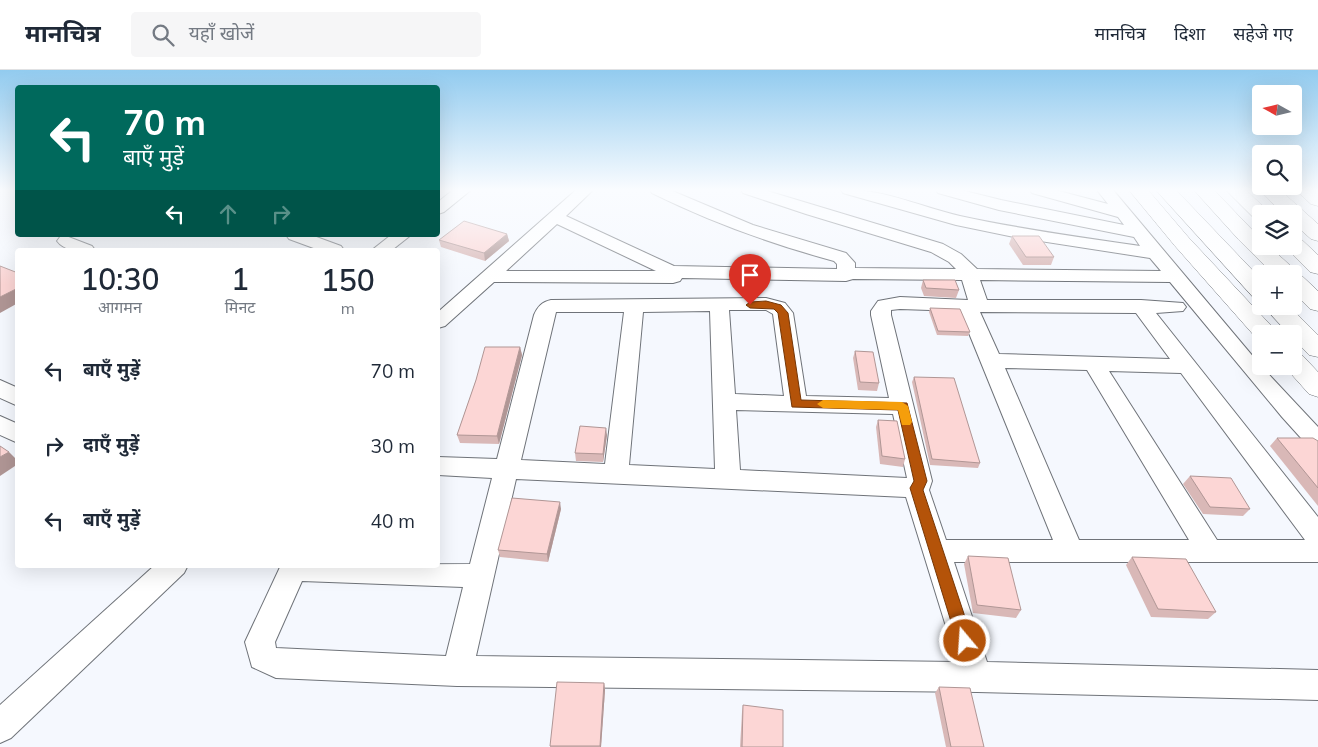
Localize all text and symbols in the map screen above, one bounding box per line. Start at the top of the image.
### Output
search box [131,12,481,57]
text: मानचित्र [25,18,101,48]
icon: search [149,21,177,49]
text: यहाँ खोजें [189,21,254,45]
text: मानचित्र [1095,22,1146,45]
text: दिशा [1174,22,1205,45]
text: सहेजे गए [1233,22,1293,45]
north arrow [1252,85,1302,135]
map controls [1252,85,1302,375]
text: 70 m [123,100,206,144]
icon: left [40,105,105,170]
text: बाएँ मुड़ें [123,143,184,171]
button: search [1252,145,1302,195]
icon: left [161,200,189,228]
icon: ahead [214,200,242,228]
icon: right [267,200,295,228]
button: layers [1252,205,1302,255]
pin [729,254,771,305]
text: 10:30 [80,260,159,298]
text: 1 [231,260,249,298]
text: 150 [321,261,375,299]
icon: arrive [736,261,764,289]
button: + [1252,265,1302,315]
text: आगमन [98,297,142,317]
text: मिनट [225,297,255,317]
text: m [341,298,355,318]
button: − [1252,325,1302,375]
icon: left [40,357,68,385]
text: बाएँ मुड़ें [83,357,140,381]
text: 70 m [371,359,415,383]
icon: right [40,432,68,460]
text: दाएँ मुड़ें [83,432,139,456]
text: 30 m [371,434,415,458]
icon: left [40,507,68,535]
text: बाएँ मुड़ें [83,507,140,531]
text: 40 m [371,509,415,533]
position arrow [938,614,990,666]

